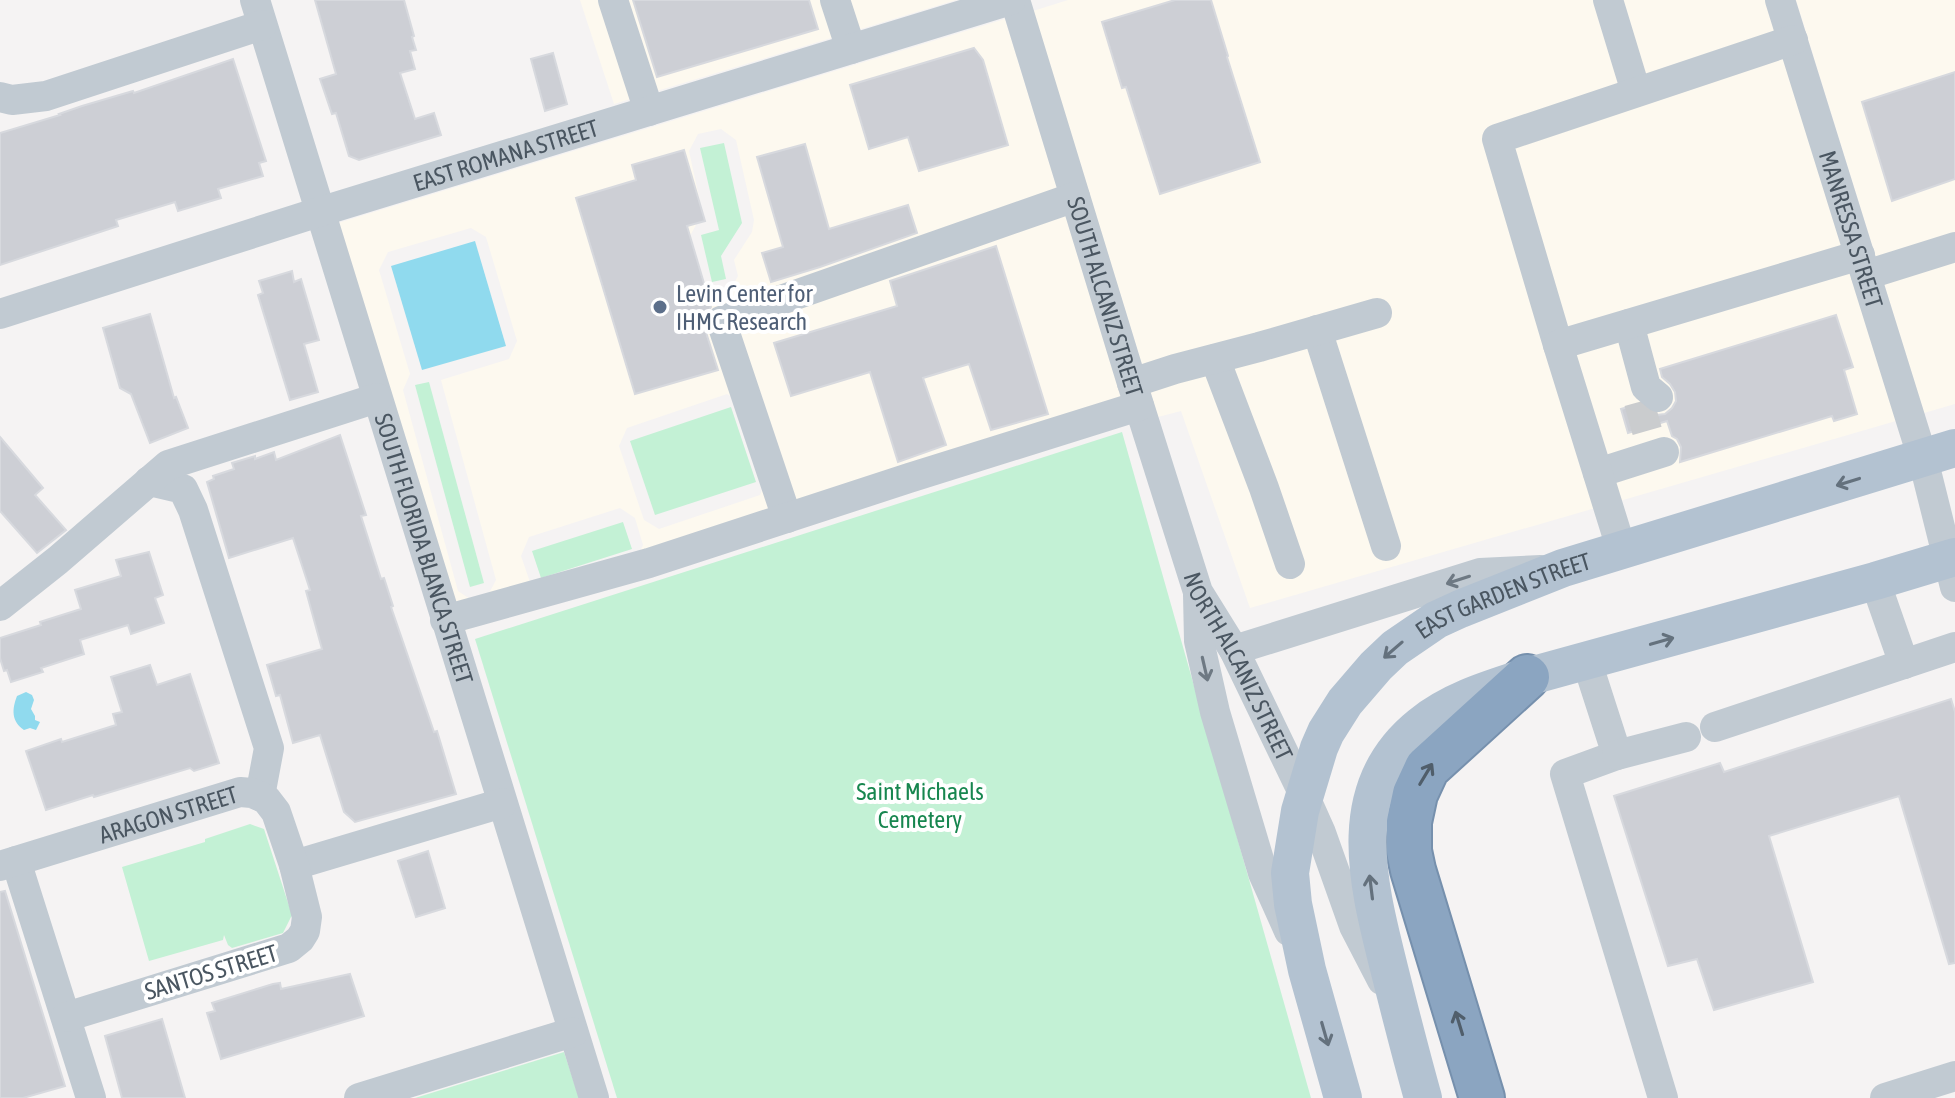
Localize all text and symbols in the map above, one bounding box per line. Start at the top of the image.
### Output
street label: EAST ROMANA STREET [410,114,602,196]
street label: MANRESSA STREET [1814,147,1889,311]
street label: SOUTH ALCANIZ STREET [1062,193,1149,400]
place label: Levin Center for IHMC Research [676,280,813,335]
marker: Levin Center for IHMC Research [651,298,669,316]
street label: SOUTH FLORIDA BLANCA STREET [370,410,479,687]
one-way arrow [1836,475,1861,490]
street label: EAST GARDEN STREET [1410,547,1594,644]
street label: NORTH ALCANIZ STREET [1179,569,1299,765]
one-way arrow [1446,573,1472,588]
one-way arrow [1649,632,1675,647]
one-way arrow [1384,641,1404,659]
one-way arrow [1198,656,1213,682]
one-way arrow [1418,763,1434,786]
park label: Saint Michaels Cemetery [856,778,984,833]
street label: ARAGON STREET [96,780,241,848]
one-way arrow [1363,875,1378,900]
street label: SANTOS STREET [142,939,281,1005]
one-way arrow [1451,1011,1466,1037]
one-way arrow [1318,1020,1333,1046]

